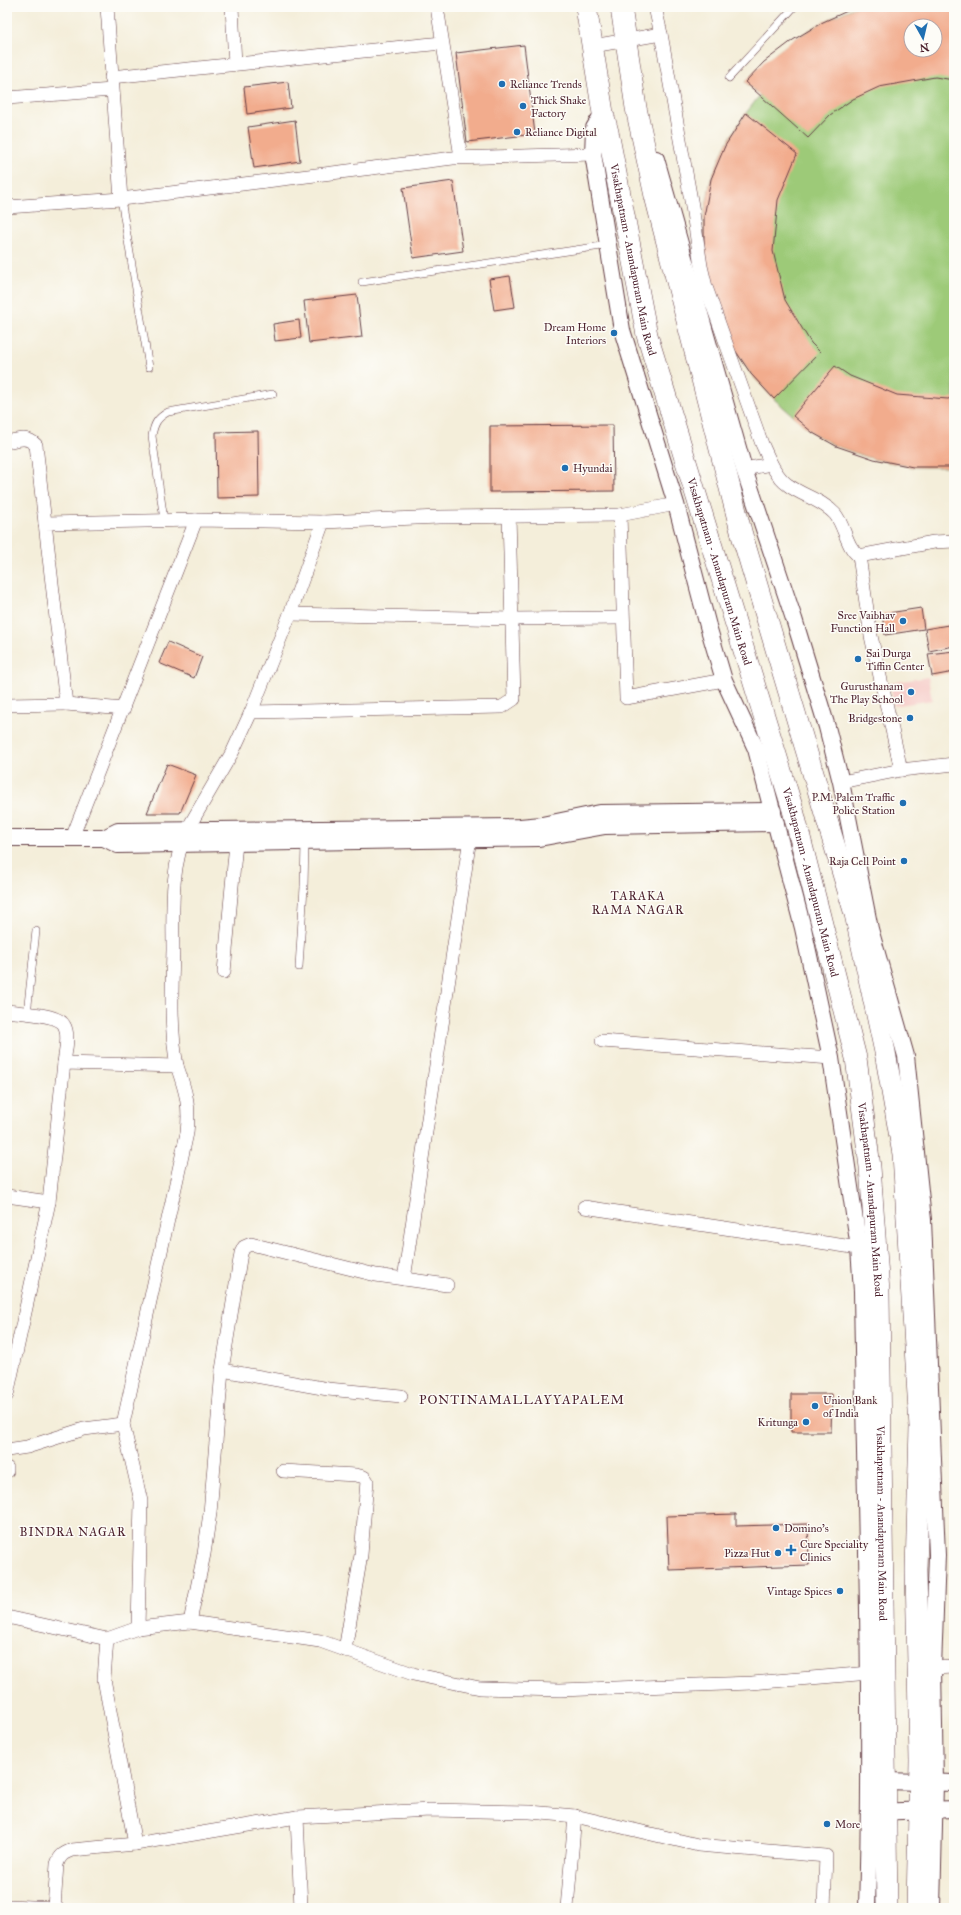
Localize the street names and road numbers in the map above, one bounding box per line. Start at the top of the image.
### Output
street label: Visakhapatnam - Anandapuram Main Road [607,162,659,358]
street label: Visakhapatnam - Anandapuram Main Road [684,475,754,667]
street label: Visakhapatnam - Anandapuram Main Road [779,785,841,979]
street label: Visakhapatnam - Anandapuram Main Road [855,1101,885,1297]
street label: Visakhapatnam - Anandapuram Main Road [874,1425,889,1621]

